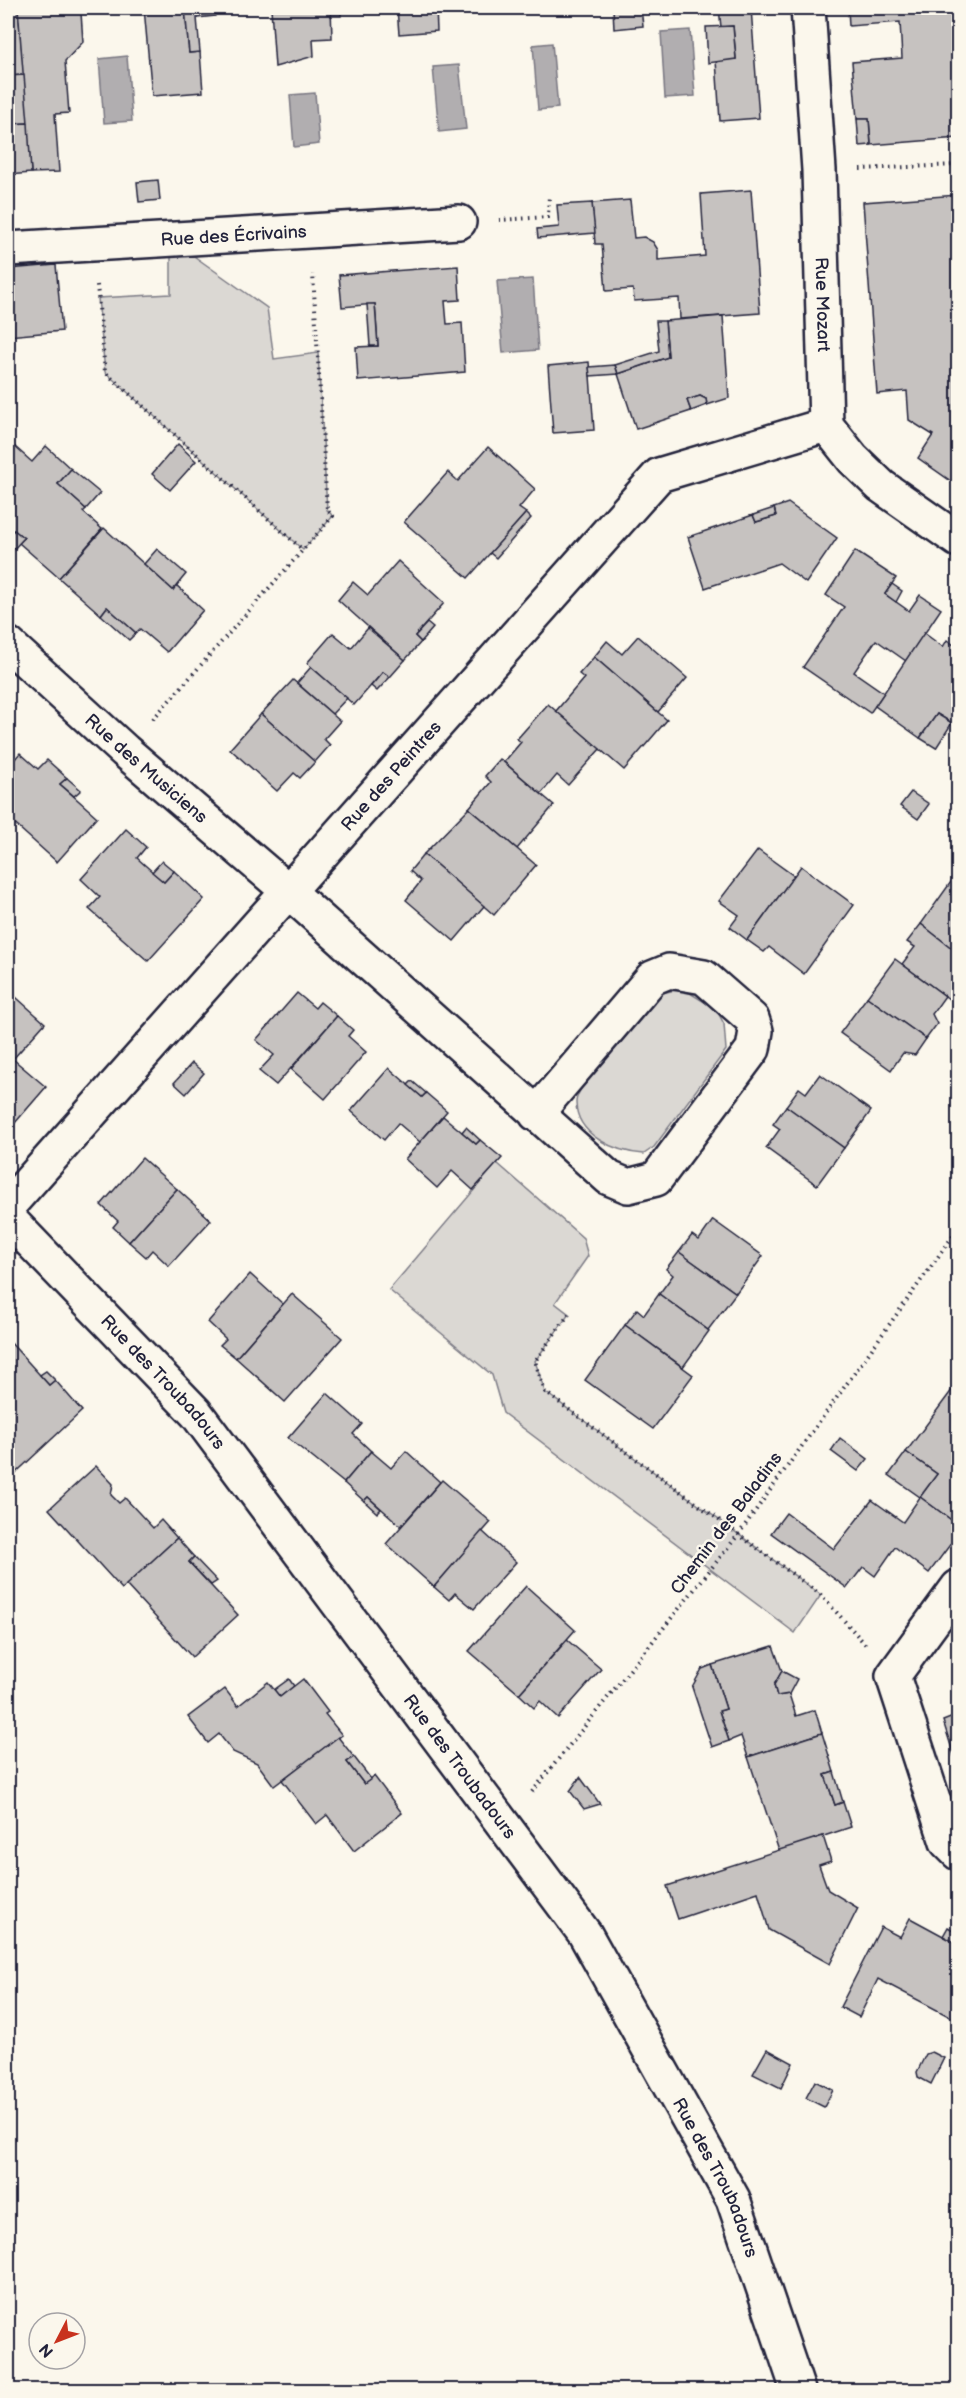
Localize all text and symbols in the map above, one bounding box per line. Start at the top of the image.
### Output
street label: Rue des Écrivains [160,221,307,251]
street label: Rue Mozart [810,257,834,353]
street label: Rue des Musiciens [80,710,211,828]
street label: Rue des Peintres [337,717,446,836]
street label: Rue des Troubadours [96,1311,230,1454]
street label: Chemin des Baladins [666,1448,787,1598]
street label: Rue des Troubadours [399,1690,520,1843]
street label: Rue des Troubadours [668,2095,762,2260]
north arrow [27,2311,87,2371]
text: N [36,2339,58,2361]

